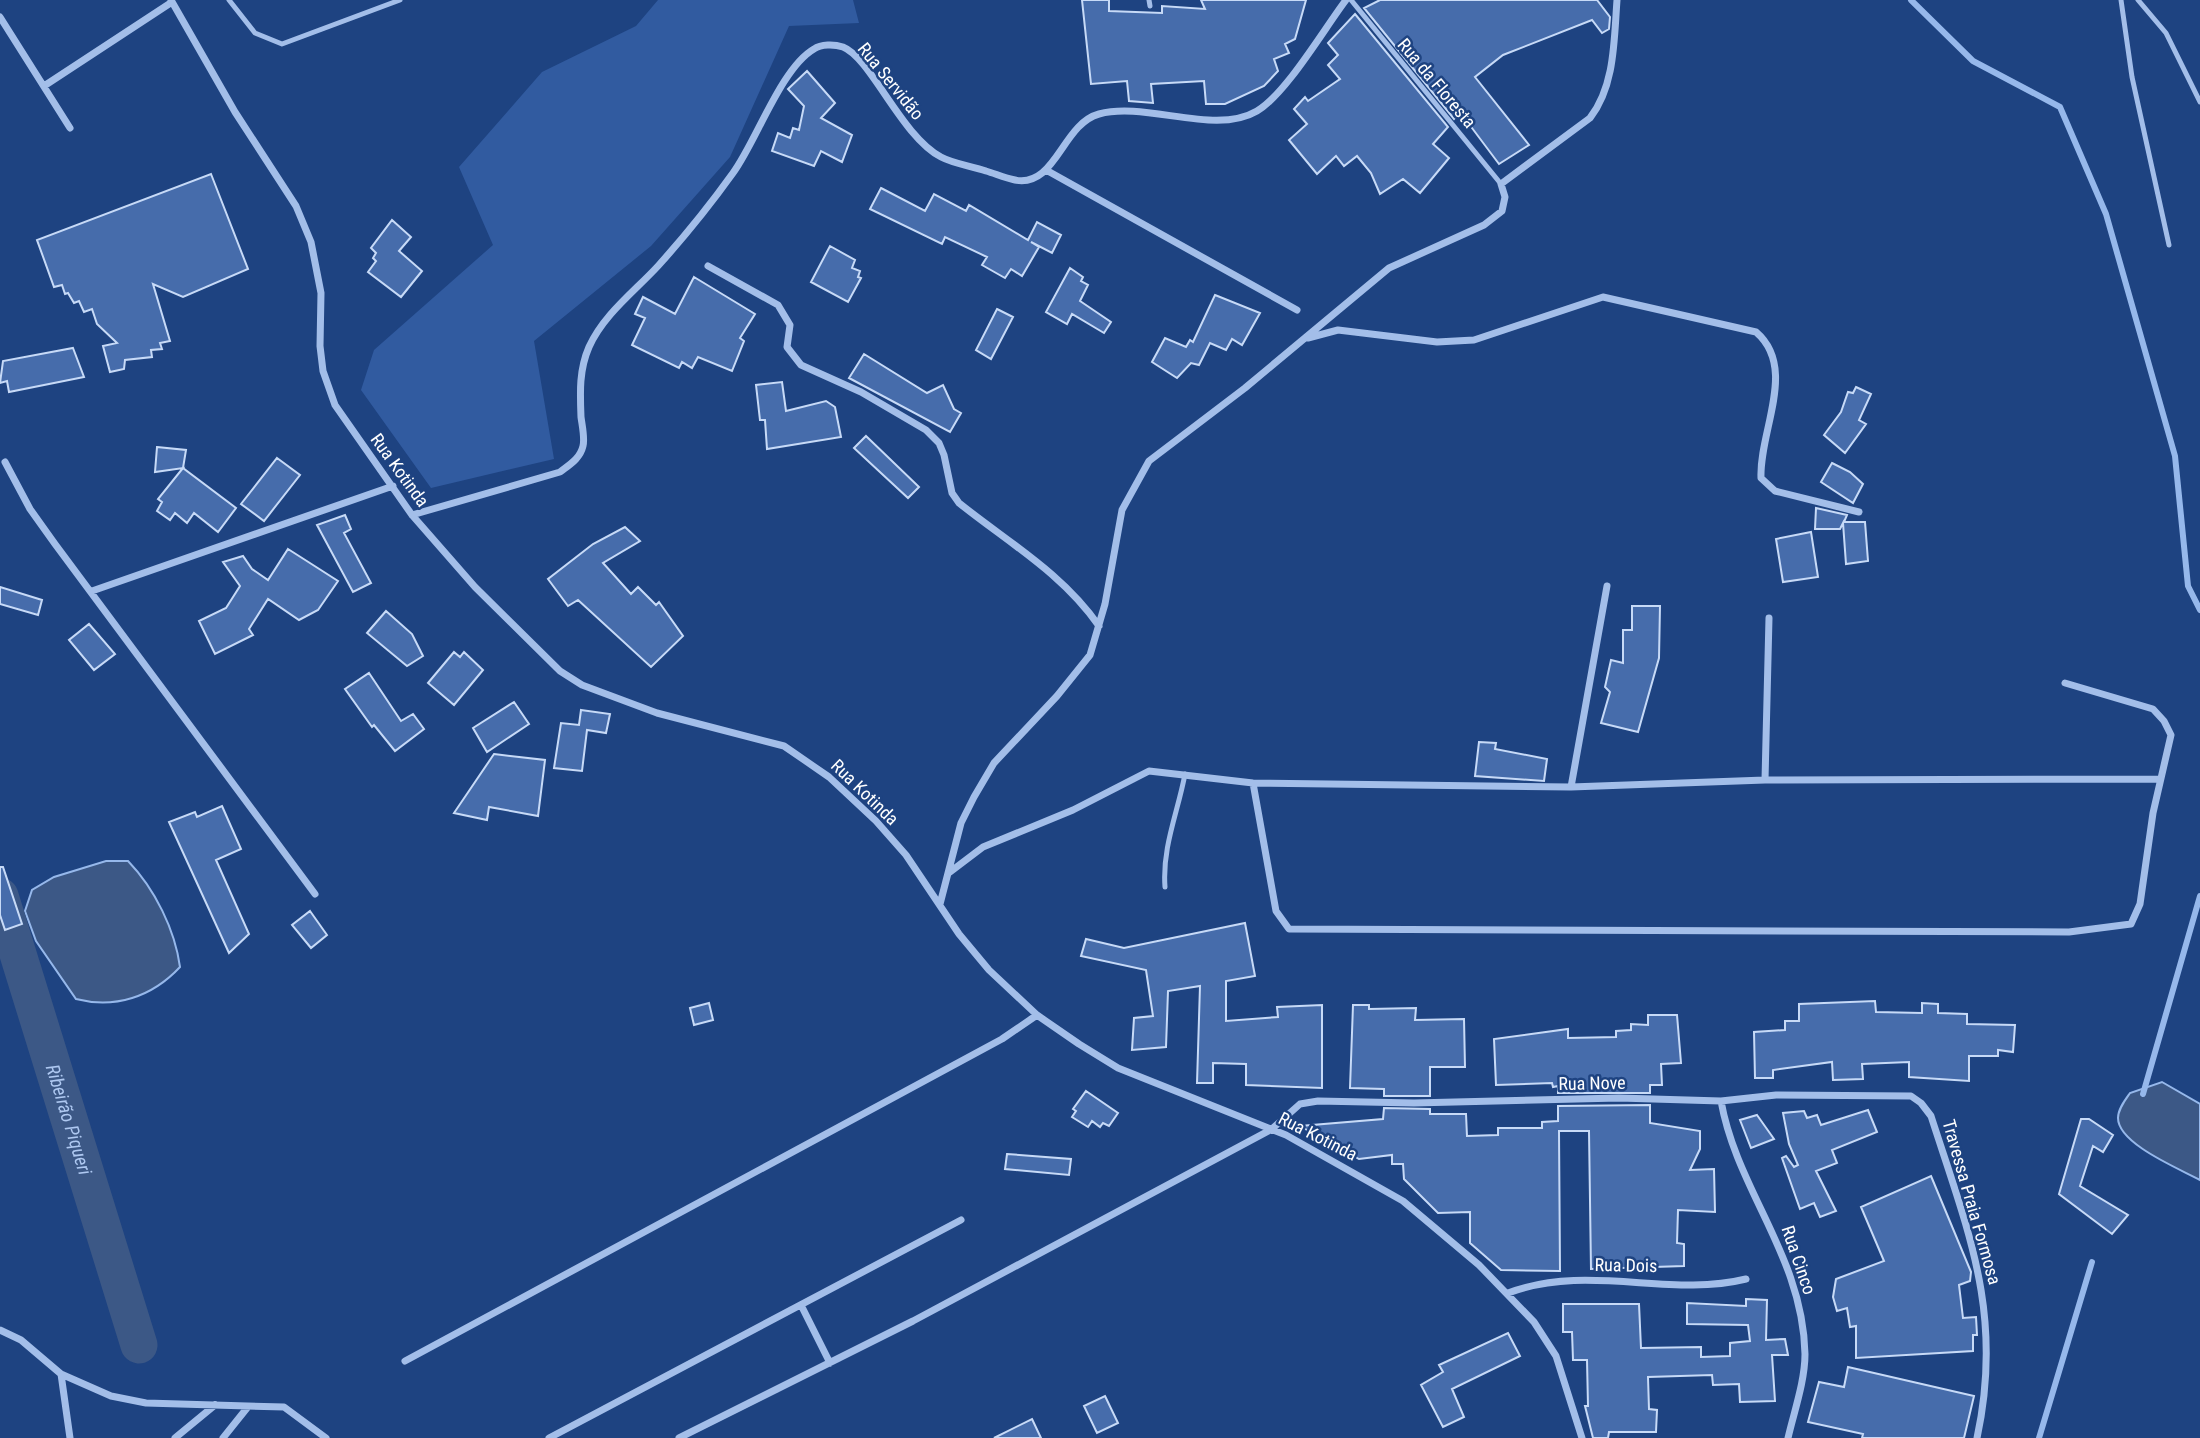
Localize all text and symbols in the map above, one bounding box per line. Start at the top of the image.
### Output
street label: Rua da Floresta [1393,34,1481,132]
street label: Rua Servidão [854,38,928,124]
street label: Rua Kotinda [366,429,434,511]
street label: Rua Kotinda [827,755,903,829]
water label: Ribeirão Piqueri [41,1061,97,1178]
street label: Rua Nove [1558,1072,1626,1094]
street label: Rua Kotinda [1275,1107,1361,1165]
street label: Travessa Praia Formosa [1938,1117,2006,1287]
street label: Rua Cinco [1777,1223,1821,1297]
street label: Rua Dois [1594,1254,1658,1276]

